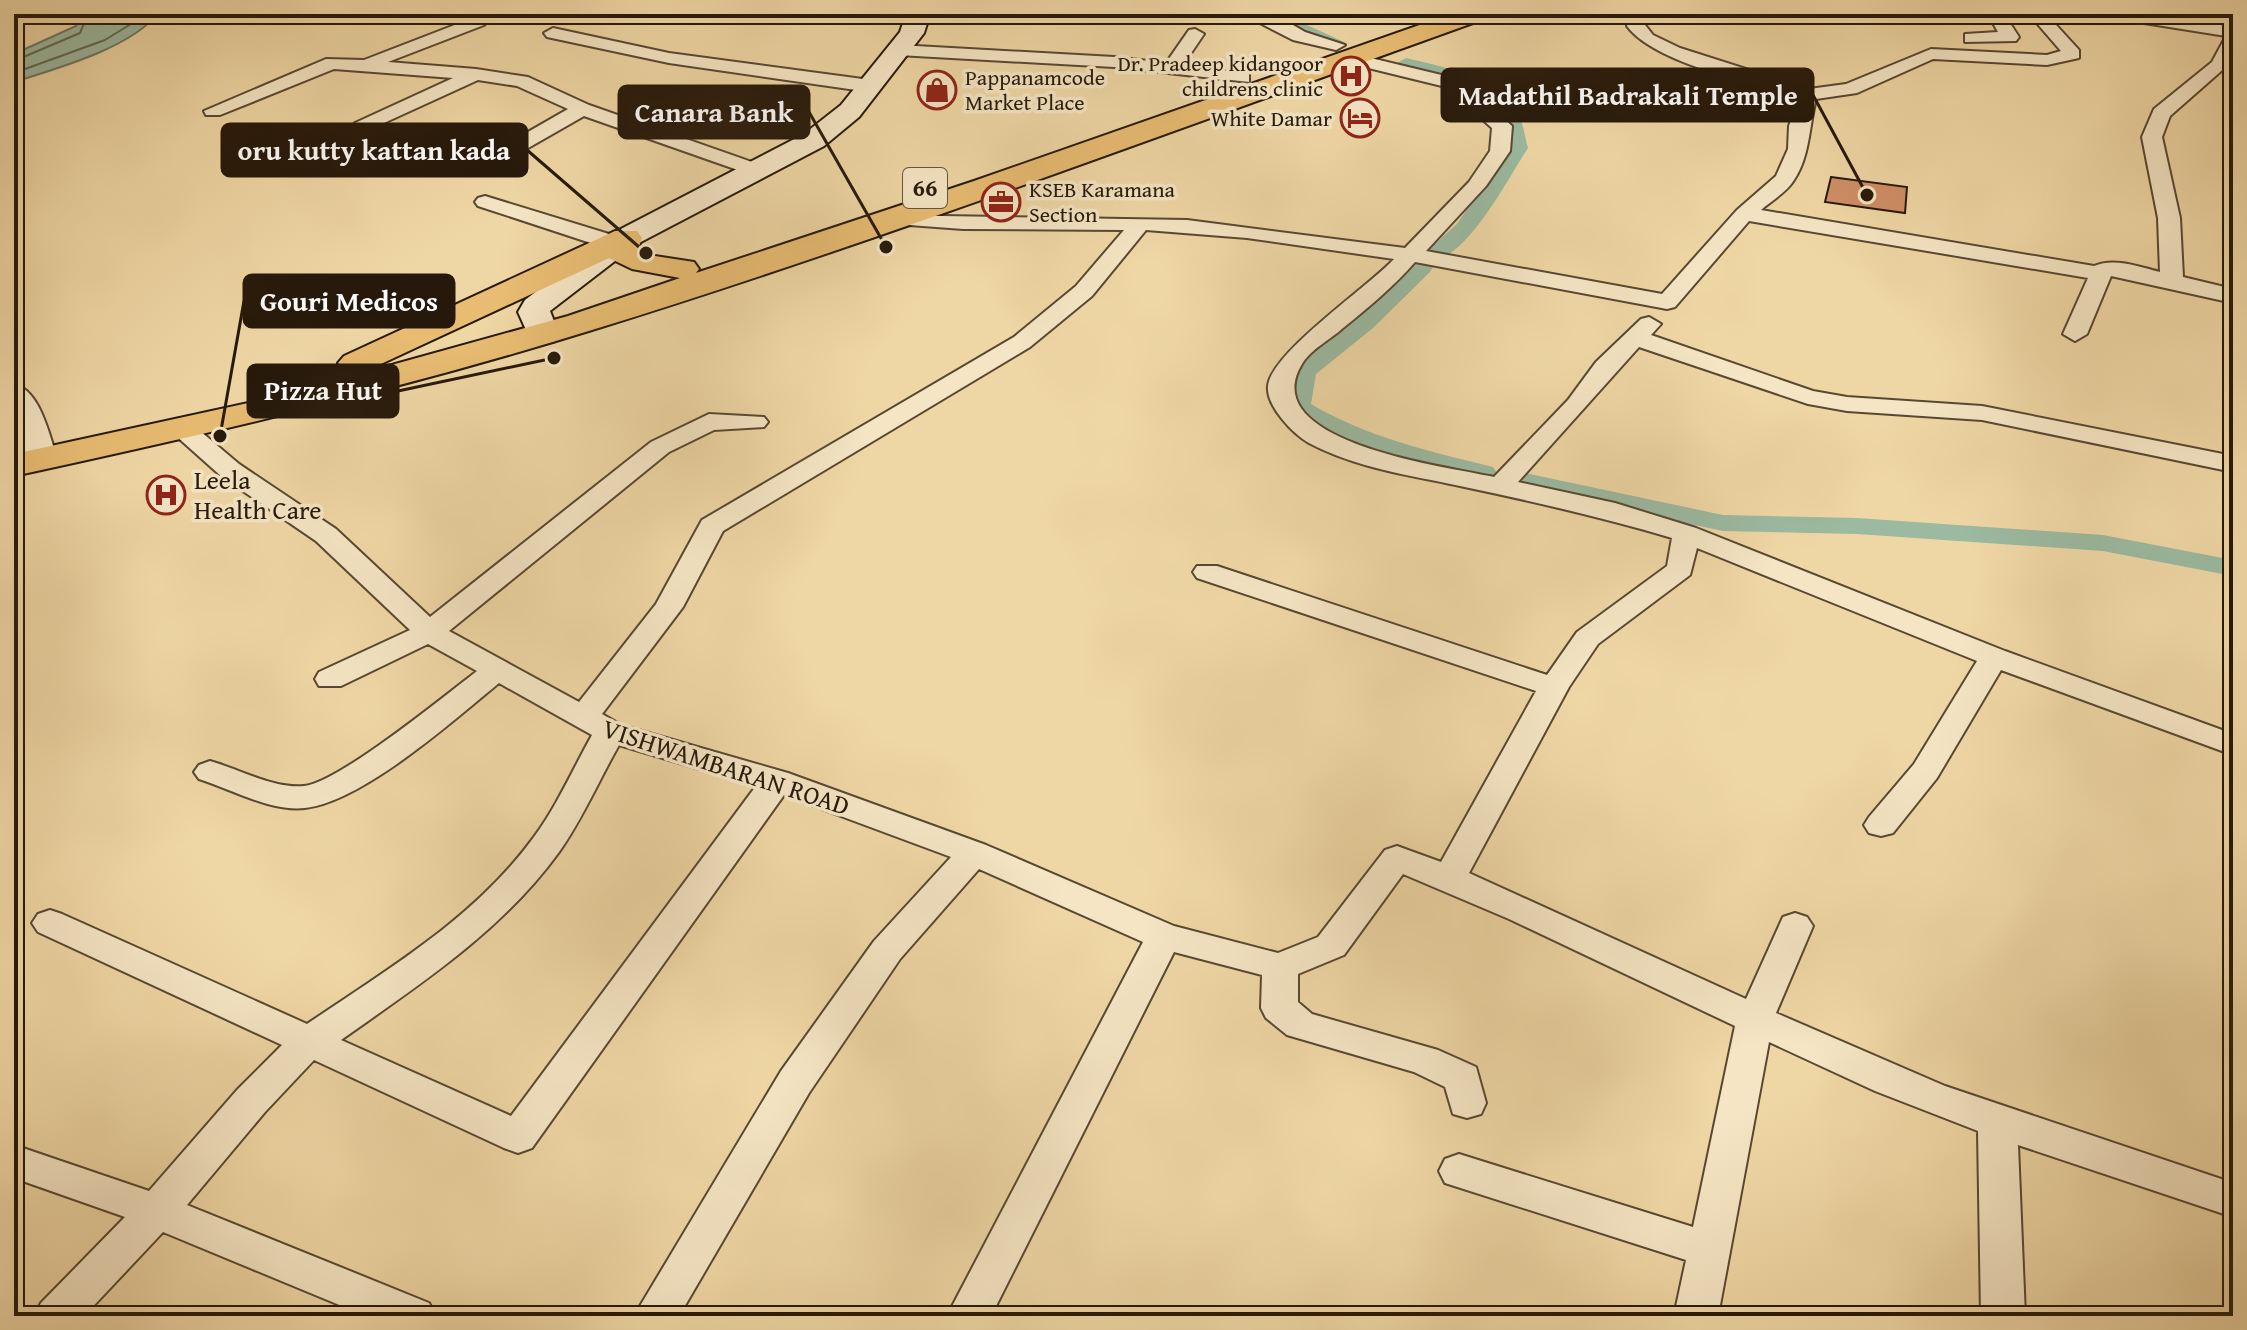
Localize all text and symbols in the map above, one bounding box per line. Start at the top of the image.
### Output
place label: Dr. Pradeep kidangoor childrens clinic [1118,47,1323,104]
hospital icon: Dr. Pradeep kidangoor childrens clinic [1330,55,1372,97]
place label: Pappanamcode Market Place [965,61,1105,118]
shop icon: Pappanamcode Market Place [916,69,958,111]
callout: Madathil Badrakali Temple [1442,69,1813,121]
text: Madathil Badrakali Temple [1458,74,1798,115]
callout: Canara Bank [619,86,809,138]
text: Canara Bank [635,91,794,132]
hotel icon: White Damar [1339,97,1381,139]
place label: White Damar [1211,102,1332,134]
callout: oru kutty kattan kada [222,124,527,176]
text: oru kutty kattan kada [238,129,511,170]
road number: 66 [903,168,947,208]
place label: KSEB Karamana Section [1029,173,1176,230]
office icon: KSEB Karamana Section [980,181,1022,223]
callout: Gouri Medicos [244,275,454,327]
text: Gouri Medicos [260,280,438,321]
callout: Pizza Hut [248,365,398,417]
text: Pizza Hut [264,369,383,410]
place label: Leela Health Care [194,460,322,529]
hospital icon: Leela Health Care [145,474,187,516]
street label: VISHWAMBARAN ROAD [598,708,855,825]

